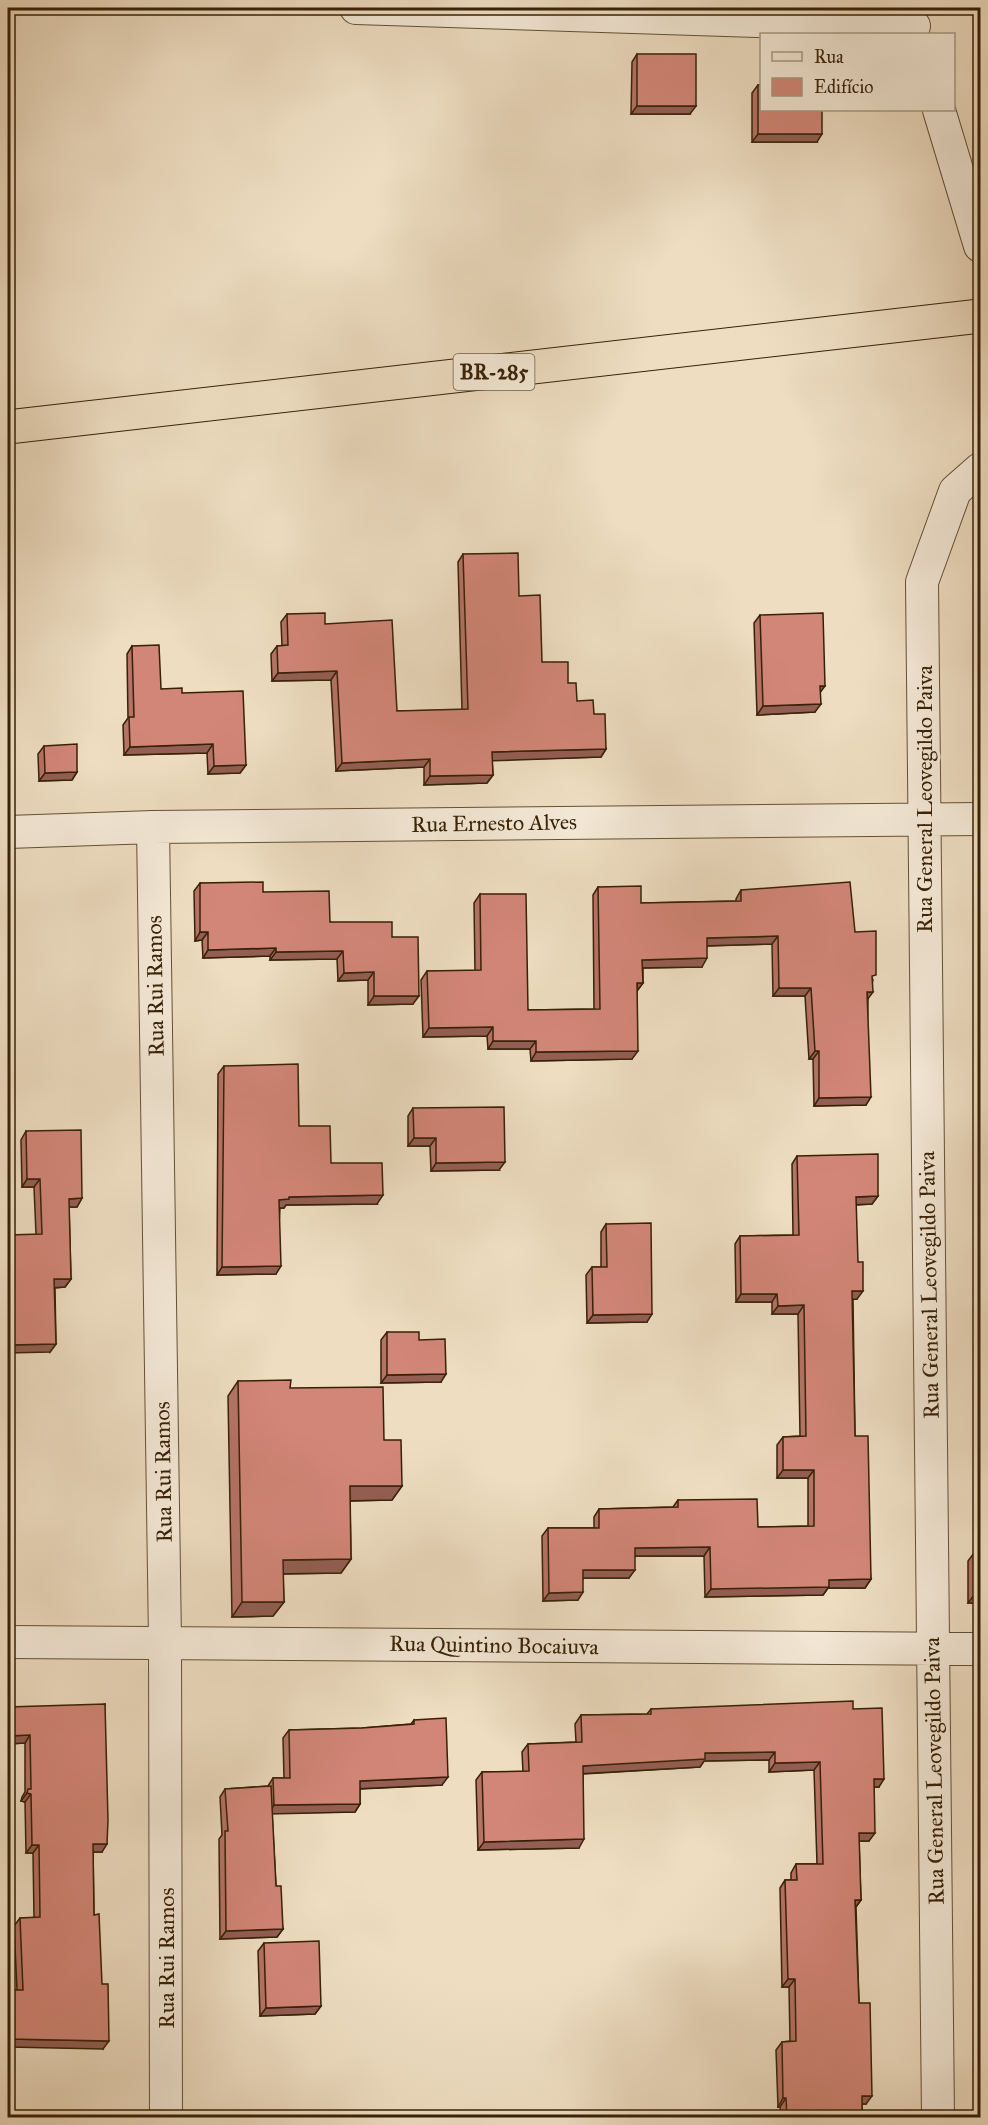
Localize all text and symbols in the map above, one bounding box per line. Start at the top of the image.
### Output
legend [760,33,955,111]
text: Rua [814,46,844,68]
text: Edifício [814,76,873,98]
road number: BR-285 [454,354,534,390]
street label: Rua General Leovegildo Paiva [911,664,938,933]
street label: Rua Ernesto Alves [411,808,577,838]
street label: Rua Rui Ramos [140,915,170,1057]
street label: Rua General Leovegildo Paiva [913,1150,945,1419]
street label: Rua Rui Ramos [148,1401,178,1543]
street label: Rua Quintino Bocaiuva [389,1630,600,1660]
street label: Rua General Leovegildo Paiva [918,1636,950,1905]
street label: Rua Rui Ramos [153,1887,180,2029]

